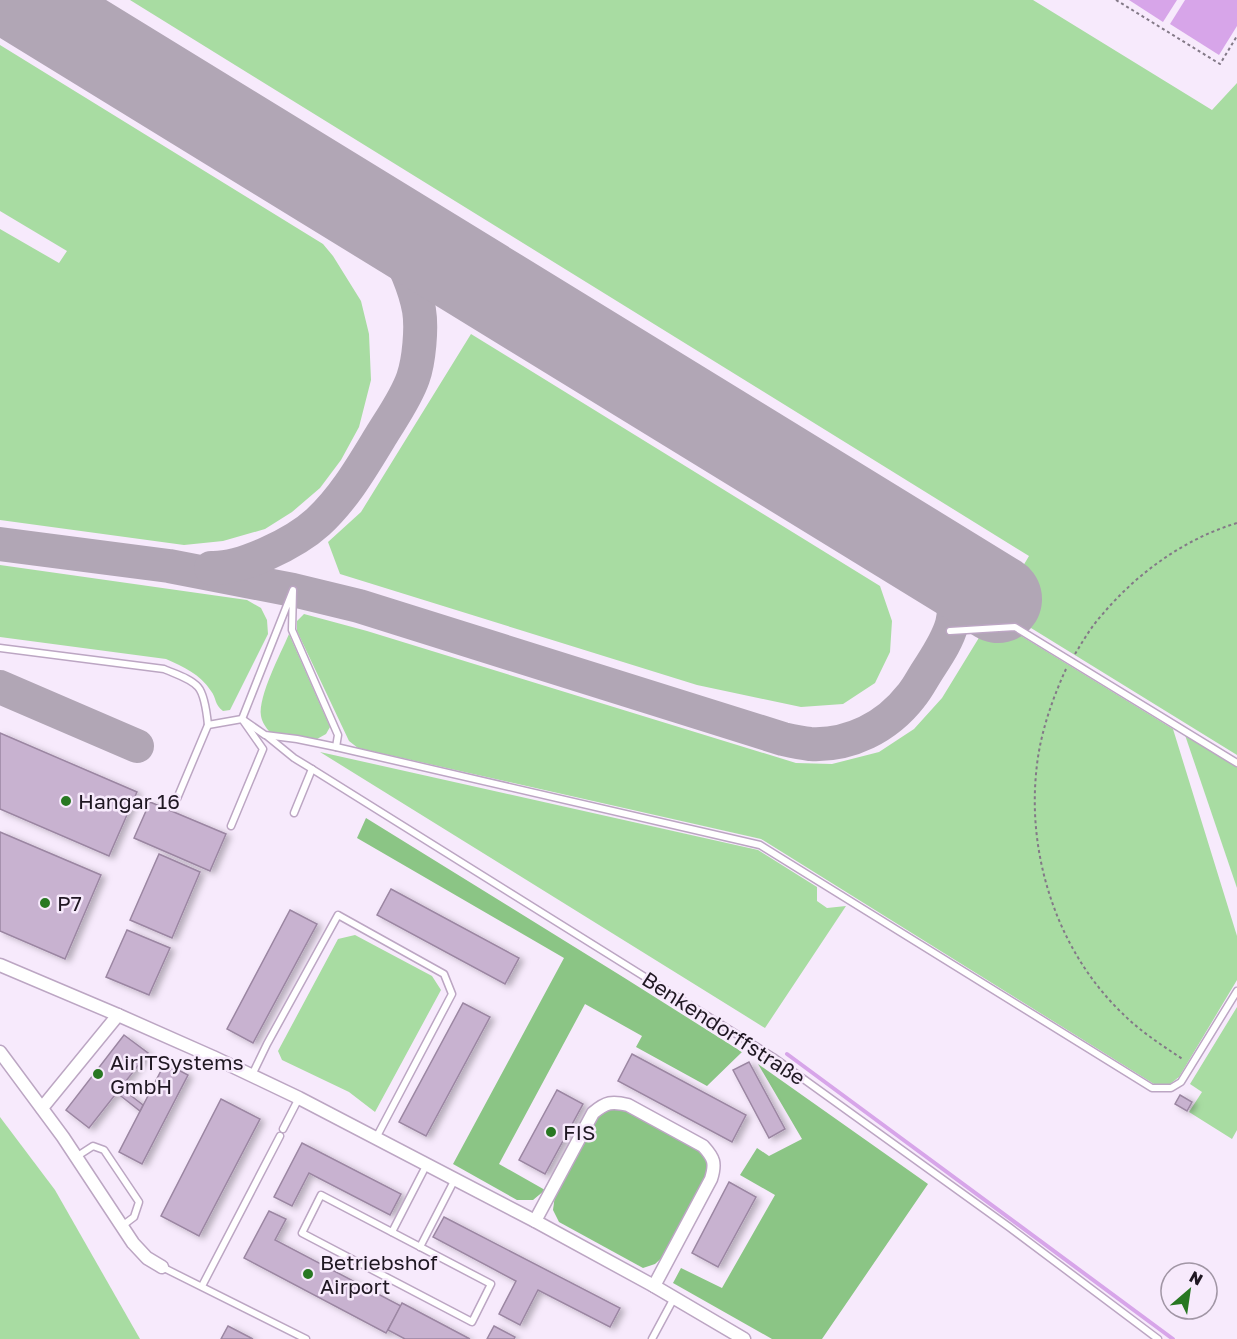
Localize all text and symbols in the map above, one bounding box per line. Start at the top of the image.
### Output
place label: Hangar 16 [78,788,180,814]
marker: Hangar 16 [59,794,73,808]
place label: P7 [57,890,82,916]
marker: P7 [38,896,52,910]
street label: Benkendorffstraße [638,966,810,1090]
place label: AirITSystems GmbH [110,1049,244,1099]
marker: AirITSystems GmbH [91,1067,105,1081]
place label: FIS [563,1119,596,1145]
marker: FIS [544,1125,558,1139]
place label: Betriebshof Airport [320,1249,438,1299]
north arrow [1159,1261,1219,1321]
text: N [1186,1266,1206,1290]
marker: Betriebshof Airport [301,1267,315,1281]

